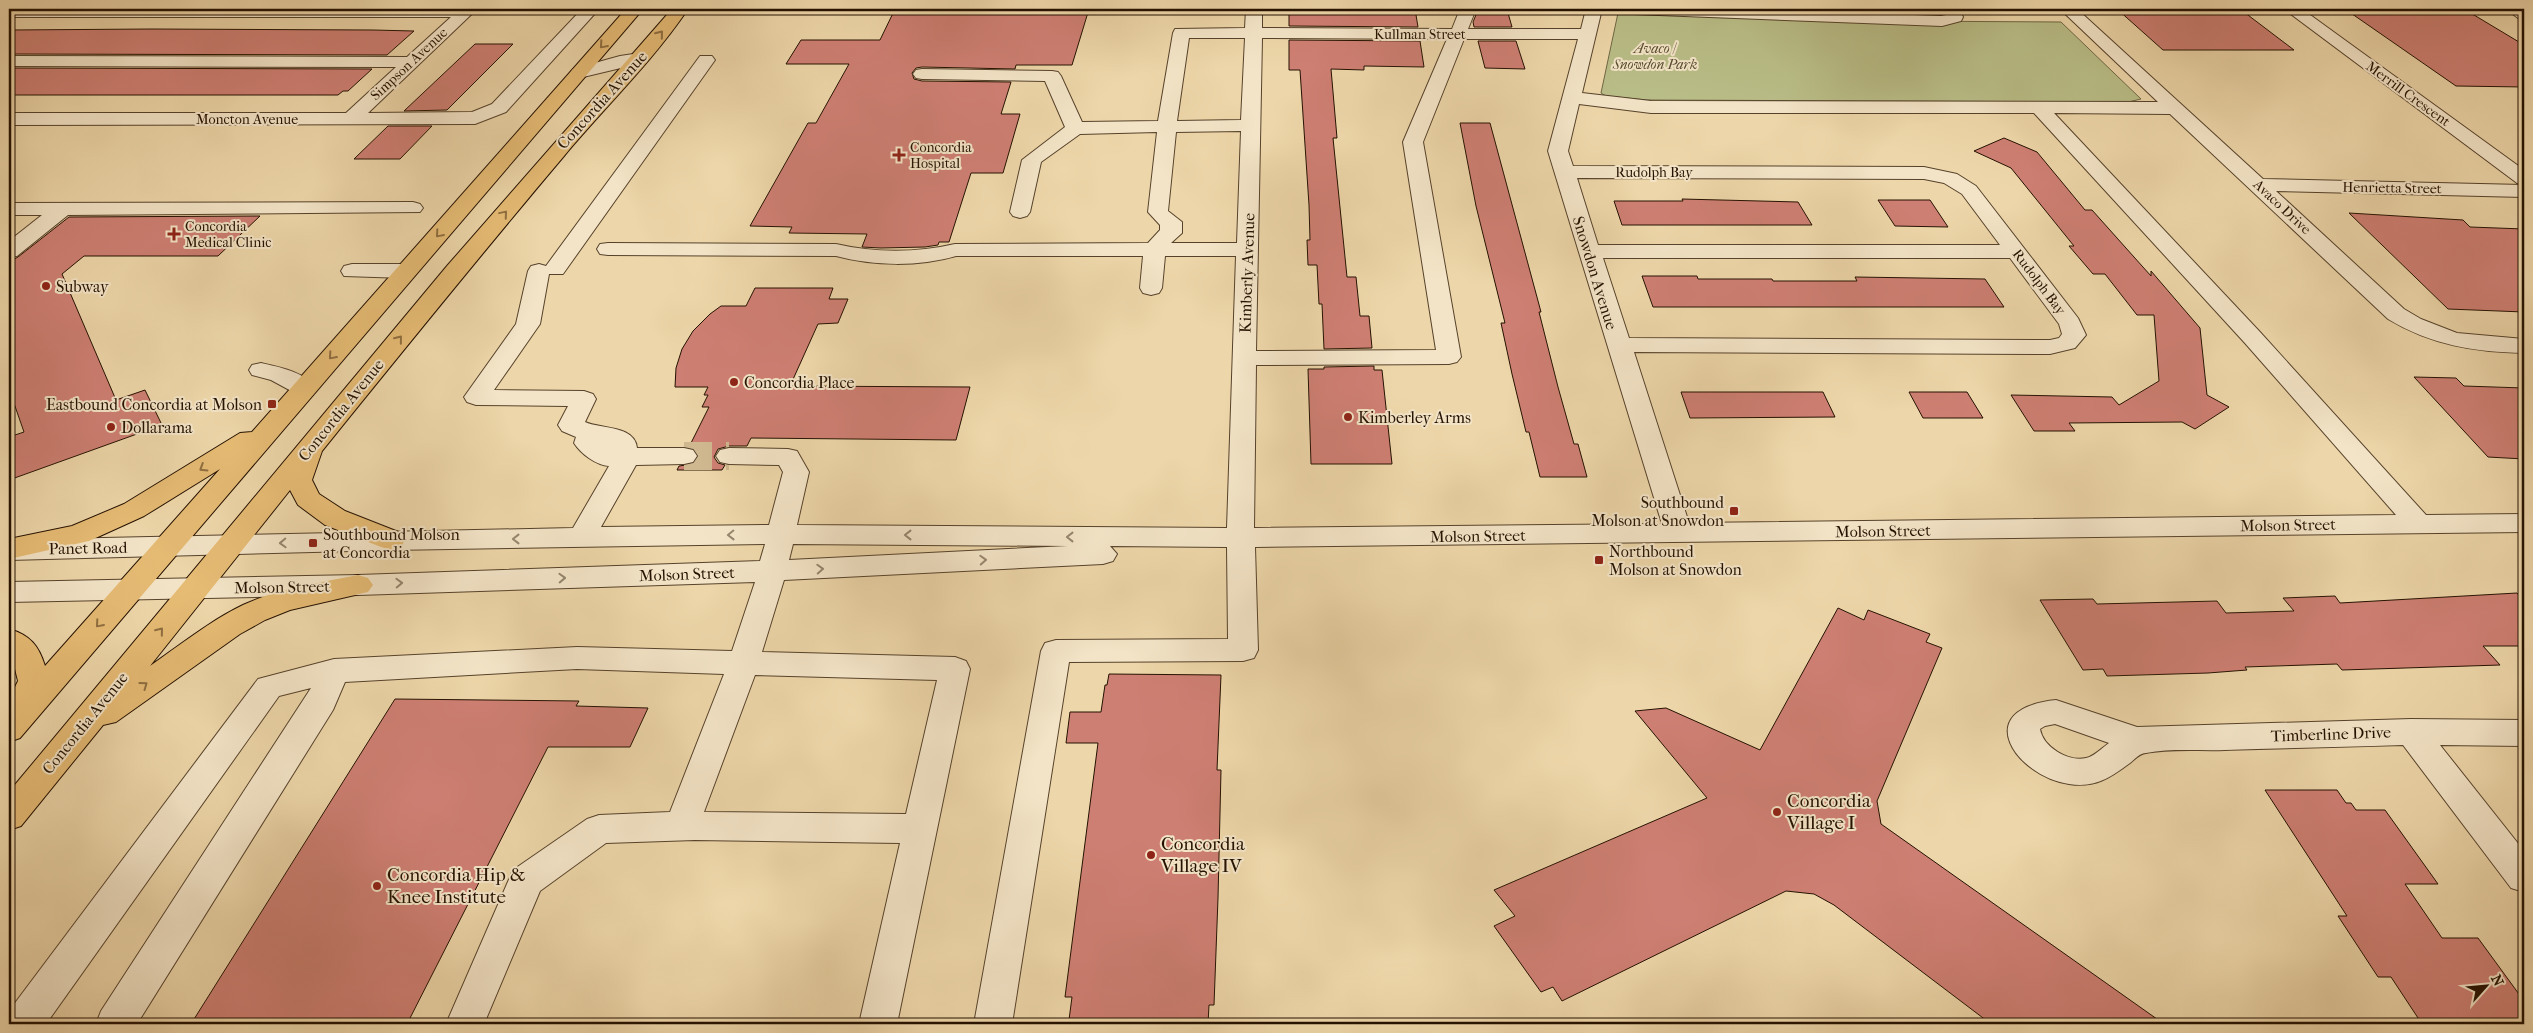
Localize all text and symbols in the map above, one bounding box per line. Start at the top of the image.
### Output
street label: Simpson Avenue [367,24,451,104]
street label: Kullman Street [1374,26,1466,43]
one-way arrow [654,30,663,39]
one-way arrow [599,40,608,49]
park label: Avaco / Snowdon Park [1612,40,1697,73]
street label: Concordia Avenue [553,47,651,153]
street label: Merrill Crescent [2363,58,2453,130]
street label: Moncton Avenue [196,111,298,128]
place label: Concordia Hospital [910,139,972,172]
marker: Concordia Hospital [892,148,906,162]
street label: Rudolph Bay [1615,164,1693,181]
street label: Avaco Drive [2249,175,2314,238]
street label: Henrietta Street [2342,179,2442,197]
one-way arrow [498,211,506,220]
street label: Kimberly Avenue [1235,212,1259,333]
street label: Snowdon Avenue [1569,214,1621,332]
place label: Concordia Medical Clinic [185,218,272,251]
marker: Concordia Medical Clinic [167,227,181,241]
one-way arrow [436,228,444,237]
street label: Rudolph Bay [2009,246,2069,318]
place label: Subway [56,277,109,296]
marker: Subway [40,280,52,292]
one-way arrow [394,336,402,345]
one-way arrow [328,351,337,360]
street label: Concordia Avenue [294,355,388,465]
place label: Concordia Place [744,373,854,392]
marker: Concordia Place [728,376,740,388]
place label: Eastbound Concordia at Molson [46,395,263,414]
marker: Eastbound Concordia at Molson [266,398,278,410]
place label: Kimberley Arms [1358,408,1471,427]
marker: Kimberley Arms [1342,411,1354,423]
place label: Dollarama [121,418,193,437]
marker: Dollarama [105,421,117,433]
one-way arrow [200,462,209,471]
place label: Southbound Molson at Snowdon [1591,493,1725,530]
marker: Southbound Molson at Snowdon [1728,505,1740,517]
street label: Molson Street [2240,515,2336,535]
street label: Molson Street [1835,521,1931,541]
place label: Southbound Molson at Concordia [323,525,460,562]
street label: Molson Street [1430,526,1526,546]
one-way arrow [726,530,734,540]
one-way arrow [903,530,911,540]
one-way arrow [1066,532,1074,542]
one-way arrow [511,533,519,544]
marker: Southbound Molson at Concordia [307,537,319,549]
street label: Panet Road [48,538,128,558]
one-way arrow [279,538,287,548]
place label: Northbound Molson at Snowdon [1609,542,1742,579]
marker: Northbound Molson at Snowdon [1593,554,1605,566]
one-way arrow [979,555,987,566]
street label: Molson Street [639,563,735,585]
one-way arrow [817,563,825,574]
one-way arrow [558,573,566,583]
street label: Molson Street [234,577,330,597]
one-way arrow [396,578,404,589]
one-way arrow [96,619,105,628]
one-way arrow [154,628,162,637]
street label: Concordia Avenue [38,668,132,778]
one-way arrow [138,682,148,691]
street label: Timberline Drive [2271,722,2391,746]
place label: Concordia Village I [1786,790,1871,834]
marker: Concordia Village I [1771,806,1783,818]
place label: Concordia Village IV [1160,833,1245,877]
marker: Concordia Village IV [1145,849,1157,861]
place label: Concordia Hip & Knee Institute [387,864,525,908]
marker: Concordia Hip & Knee Institute [371,880,383,892]
north arrow [2460,960,2510,1010]
text: N [2487,972,2507,989]

